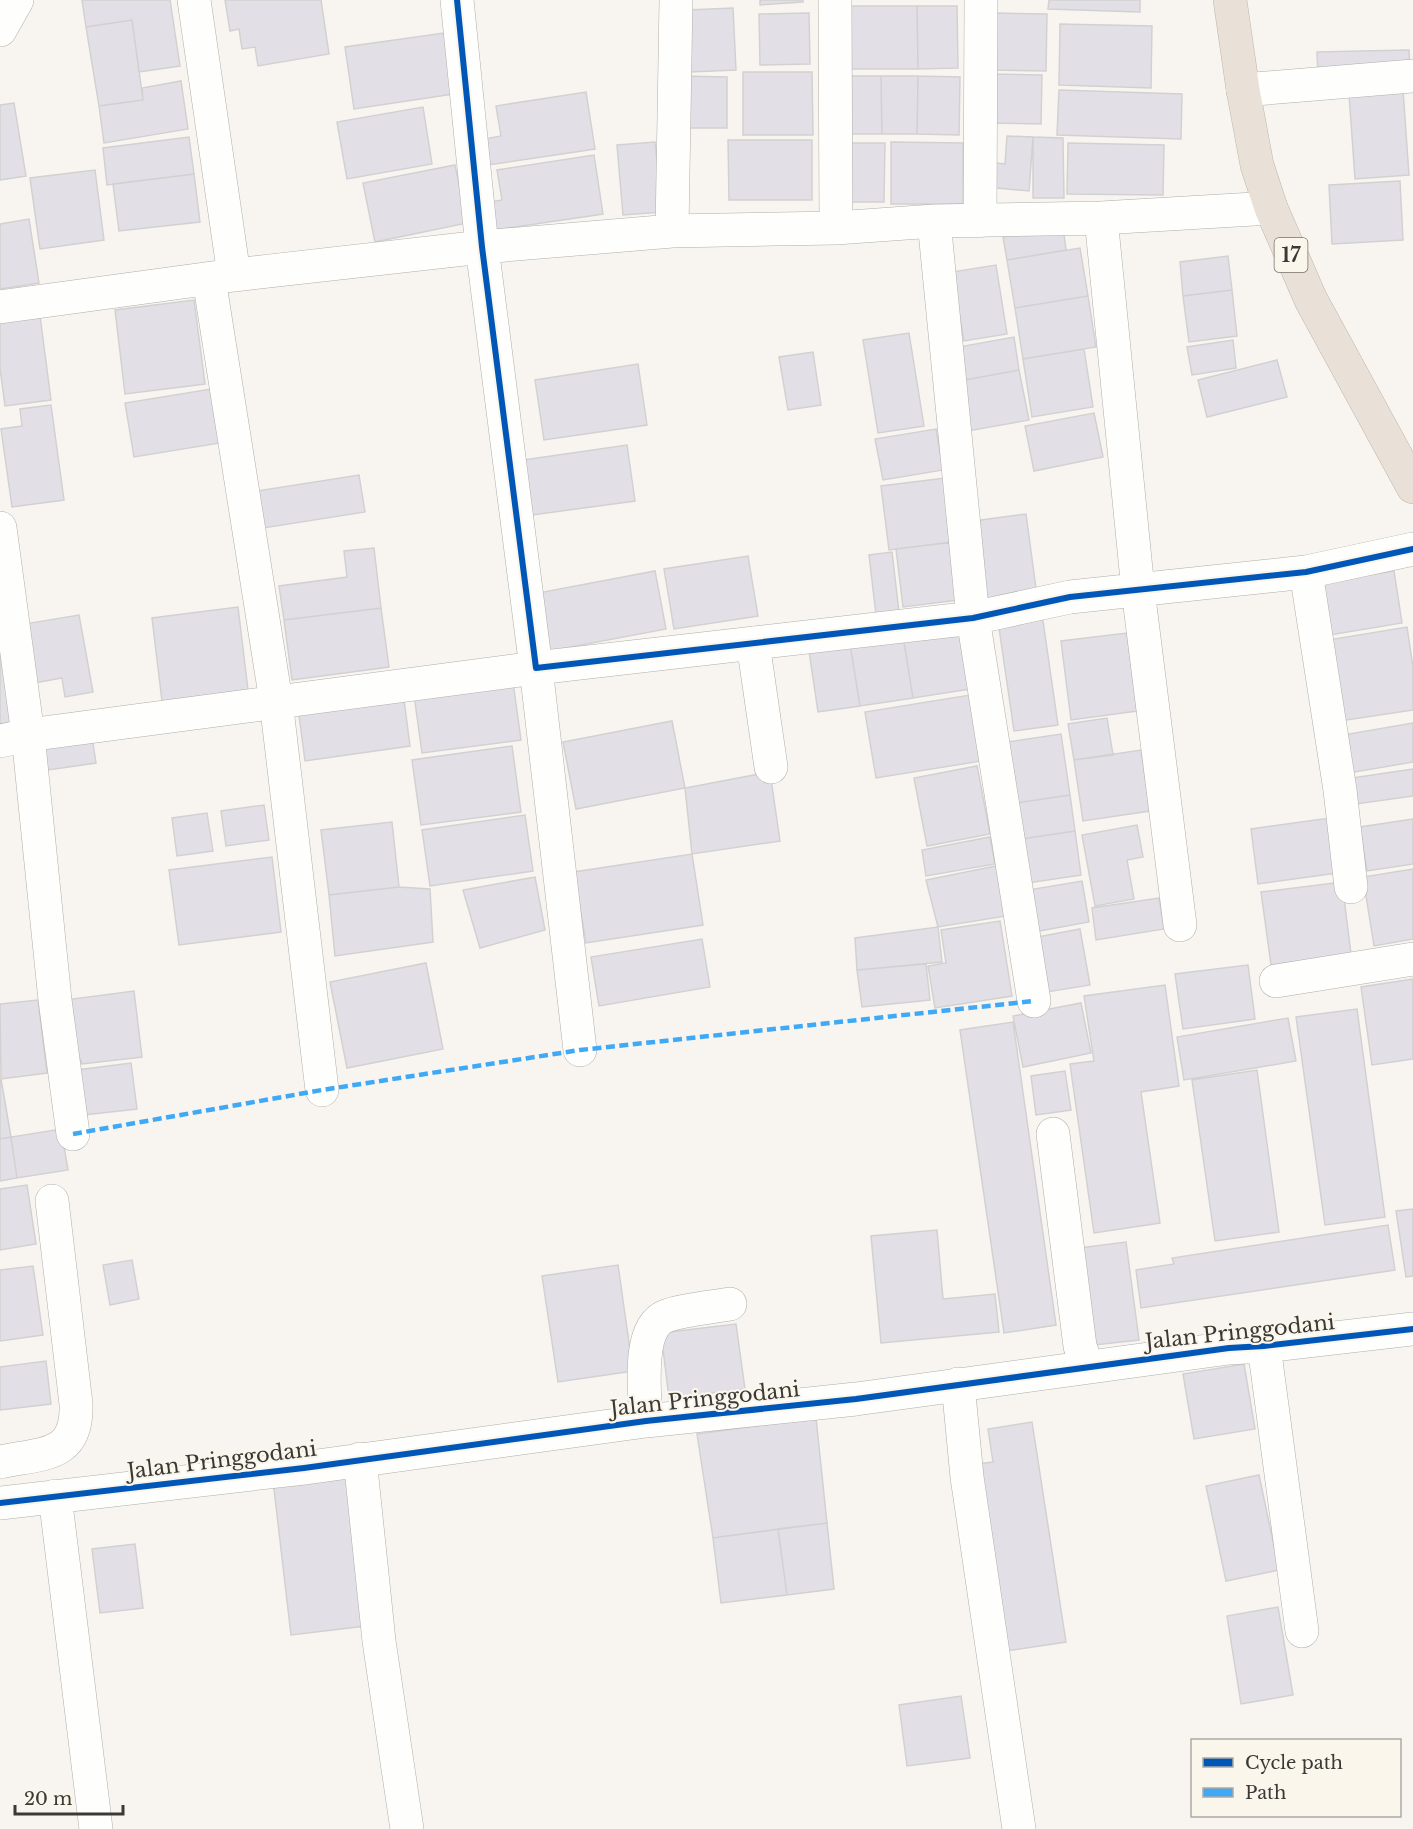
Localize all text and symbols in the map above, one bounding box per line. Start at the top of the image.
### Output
road number: 17 [1274,238,1308,272]
street label: Jalan Pringgodani [1141,1309,1336,1355]
street label: Jalan Pringgodani [606,1376,801,1422]
street label: Jalan Pringgodani [123,1435,318,1485]
legend [1191,1739,1401,1817]
text: Cycle path [1245,1752,1343,1774]
scale bar [15,1778,123,1816]
text: Path [1245,1782,1286,1804]
text: 20 m [24,1788,72,1810]

